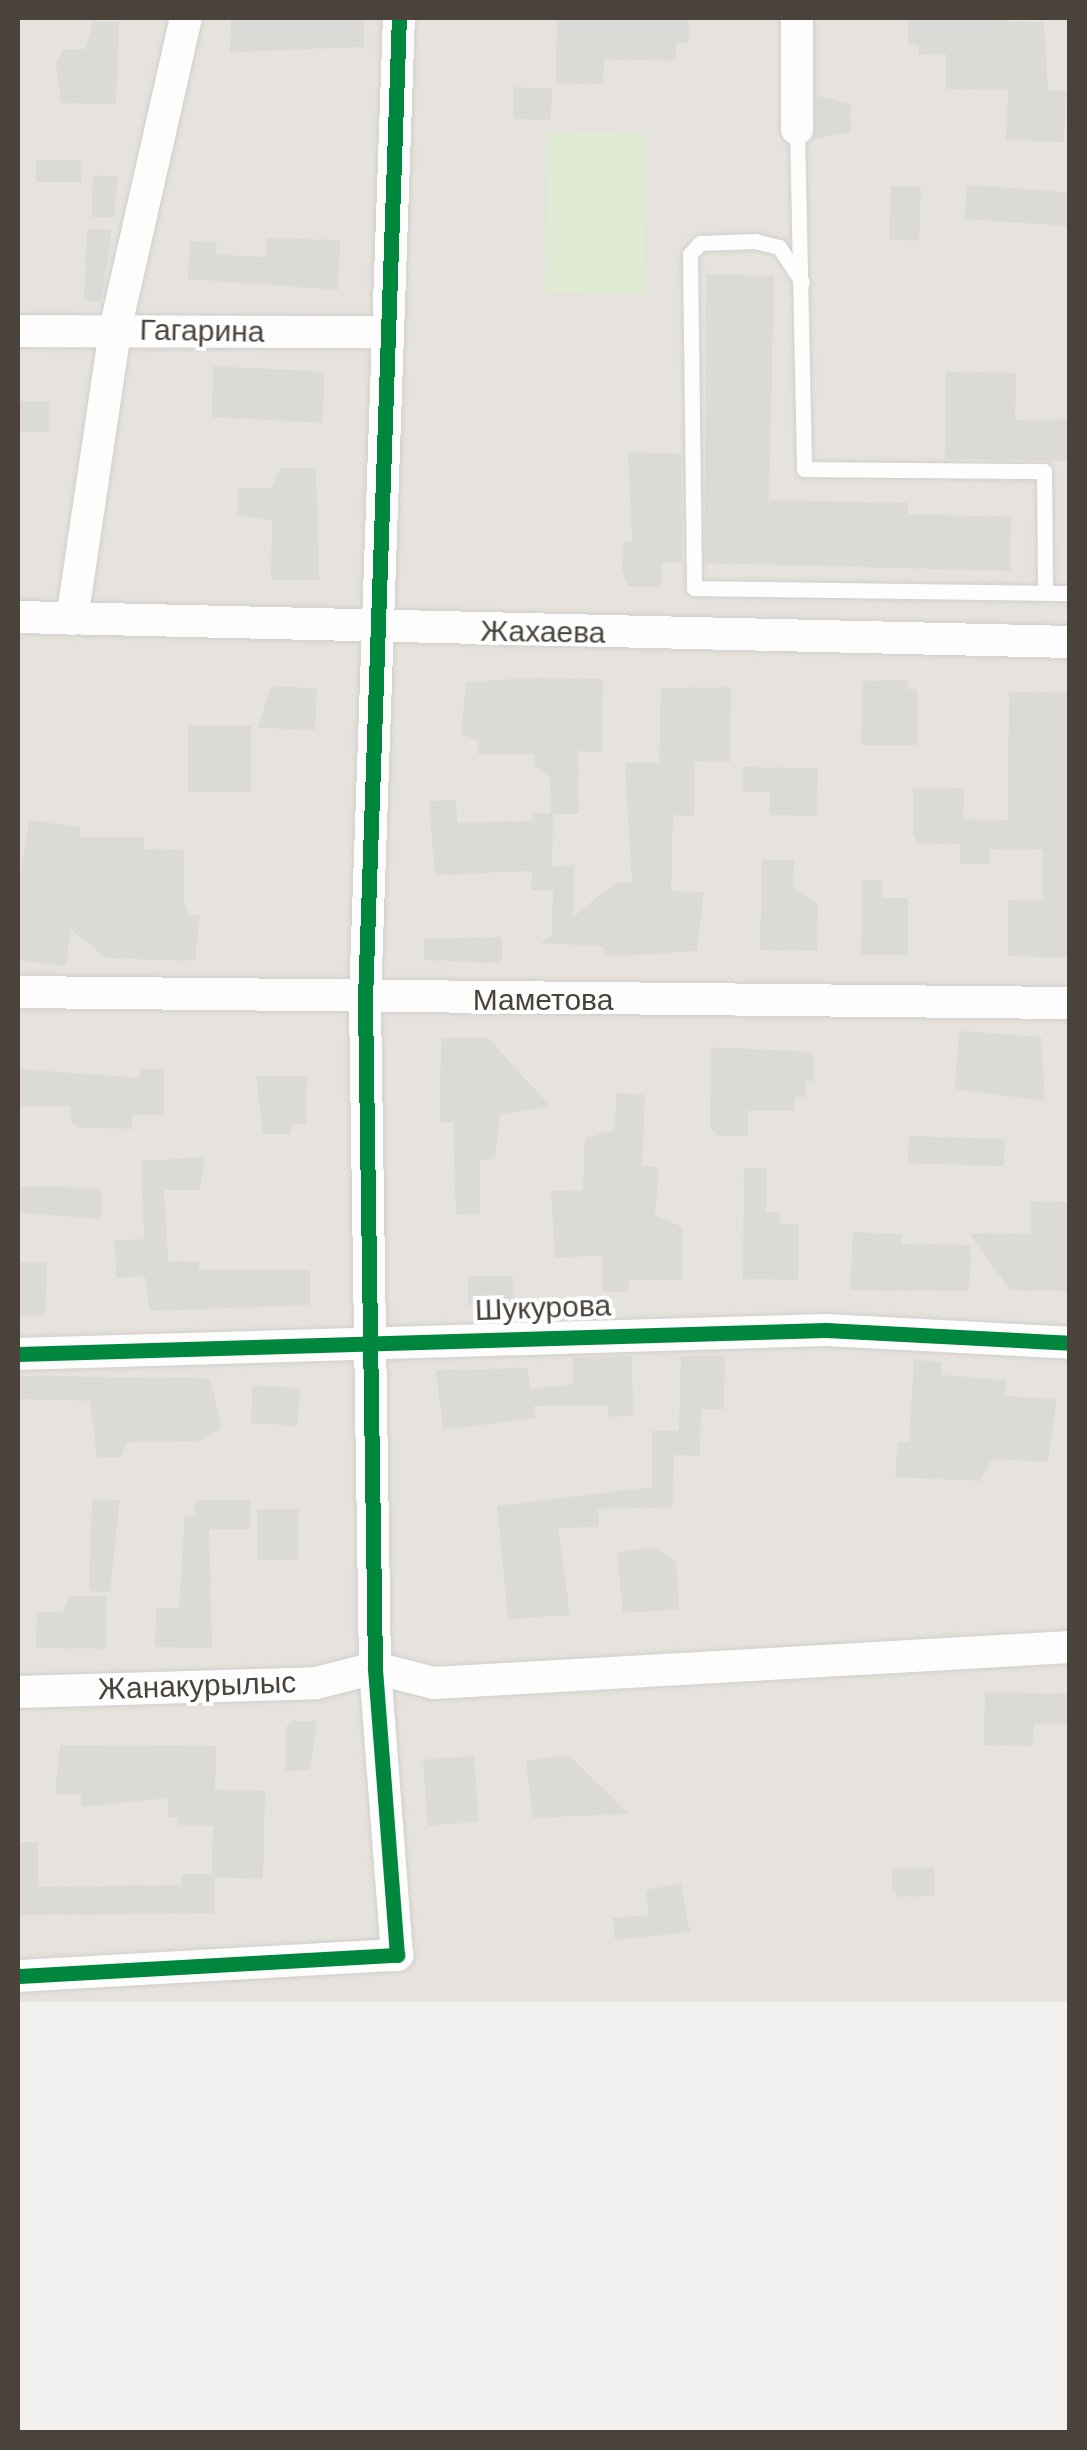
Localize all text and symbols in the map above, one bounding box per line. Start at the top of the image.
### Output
street label: Гагарина [139,312,265,350]
street label: Жахаева [480,613,606,651]
street label: Маметова [473,982,613,1018]
street label: Шукурова [474,1288,612,1328]
street label: Жанакурылыс [97,1665,297,1707]

